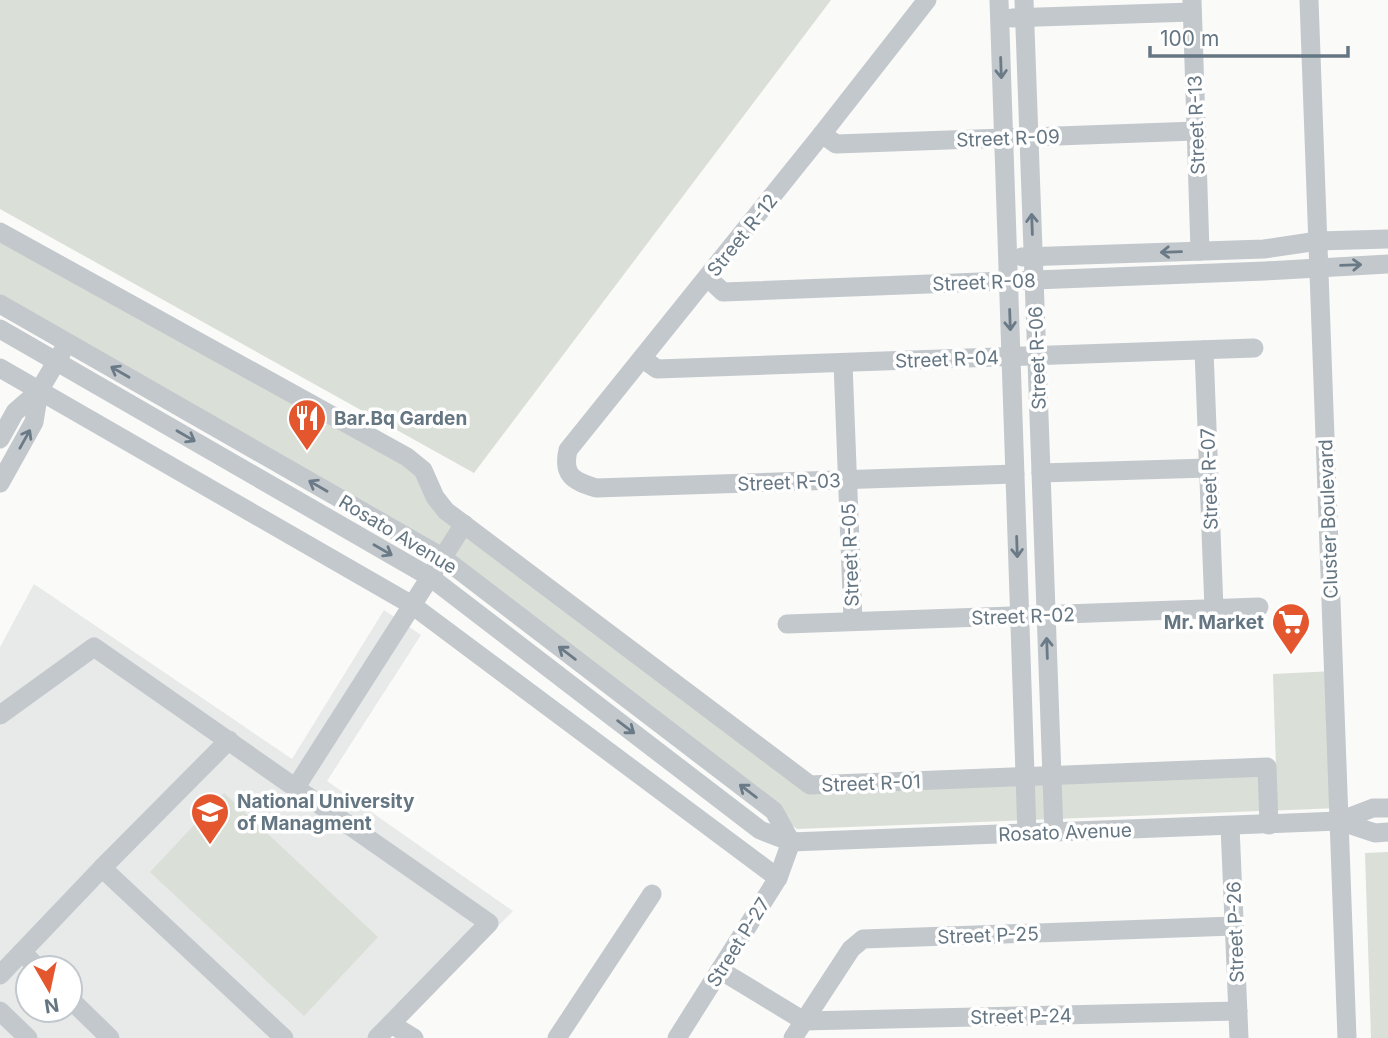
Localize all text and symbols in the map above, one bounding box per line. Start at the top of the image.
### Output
scale bar [1150,14,1348,58]
text: 100 m [1160,26,1219,51]
one-way arrow [995,56,1008,79]
street label: Street R-13 [1183,75,1210,175]
street label: Street R-09 [956,125,1060,152]
street label: Street R-12 [702,190,783,281]
one-way arrow [1025,213,1039,236]
one-way arrow [1160,245,1183,258]
one-way arrow [1339,258,1362,272]
street label: Street R-08 [932,269,1036,296]
street label: Street R-06 [1024,306,1051,410]
one-way arrow [1003,308,1016,331]
street label: Street R-04 [895,346,999,373]
one-way arrow [111,365,131,379]
restaurant icon: Bar.Bq Garden [286,397,328,452]
place label: Bar.Bq Garden [334,407,467,430]
street label: Street R-07 [1196,427,1223,531]
one-way arrow [18,429,32,449]
one-way arrow [176,429,196,443]
street label: Cluster Boulevard [1314,439,1343,599]
street label: Street R-03 [737,469,841,496]
one-way arrow [308,479,328,493]
street label: Rosato Avenue [335,490,461,579]
street label: Street R-05 [837,503,864,607]
one-way arrow [1011,536,1024,559]
one-way arrow [373,543,393,557]
supermarket icon: Mr. Market [1270,601,1312,656]
street label: Street R-02 [971,603,1075,630]
place label: Mr. Market [1164,611,1264,634]
one-way arrow [1041,636,1054,659]
one-way arrow [558,645,577,660]
one-way arrow [617,720,635,735]
street label: Street R-01 [821,770,921,797]
one-way arrow [739,784,757,799]
place label: National University of Managment [237,790,415,835]
school or university icon: National University of Managment [189,791,231,846]
street label: Rosato Avenue [998,819,1132,846]
street label: Street P-26 [1222,881,1249,983]
street label: Street P-27 [702,893,775,991]
street label: Street P-25 [937,922,1039,949]
north arrow [14,954,84,1024]
text: N [43,993,61,1018]
street label: Street P-24 [970,1004,1072,1029]

